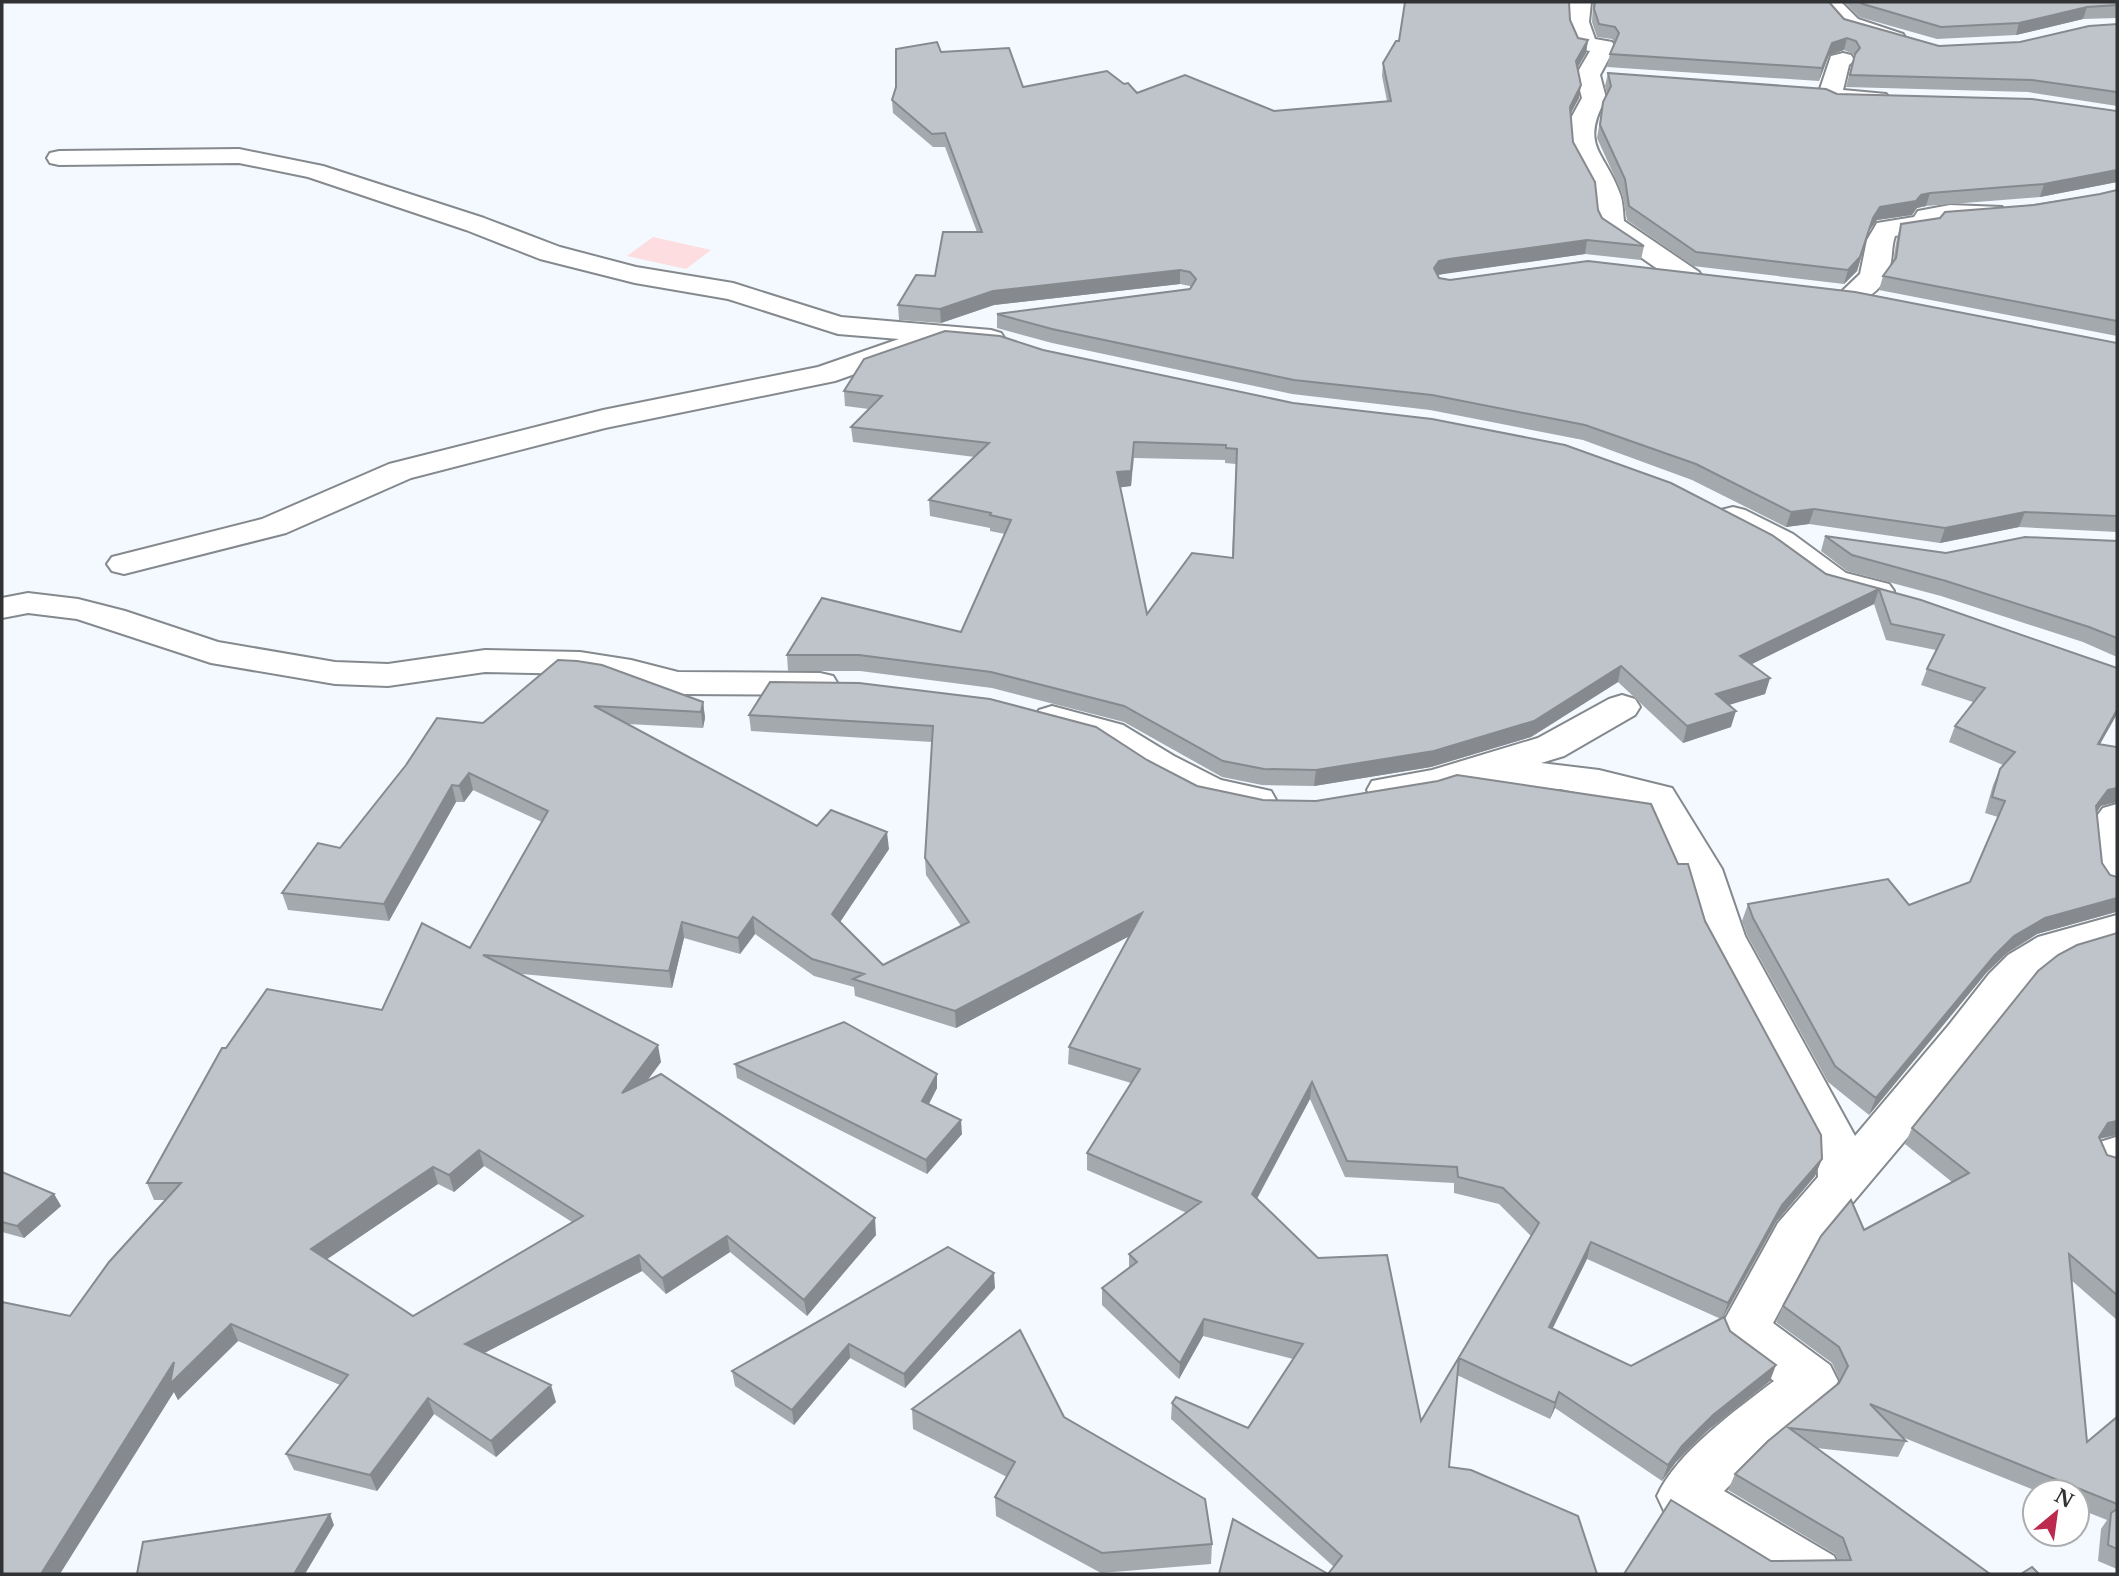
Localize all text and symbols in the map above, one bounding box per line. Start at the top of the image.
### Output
north arrow [2021,1478,2091,1548]
text: N [2051,1484,2078,1513]

